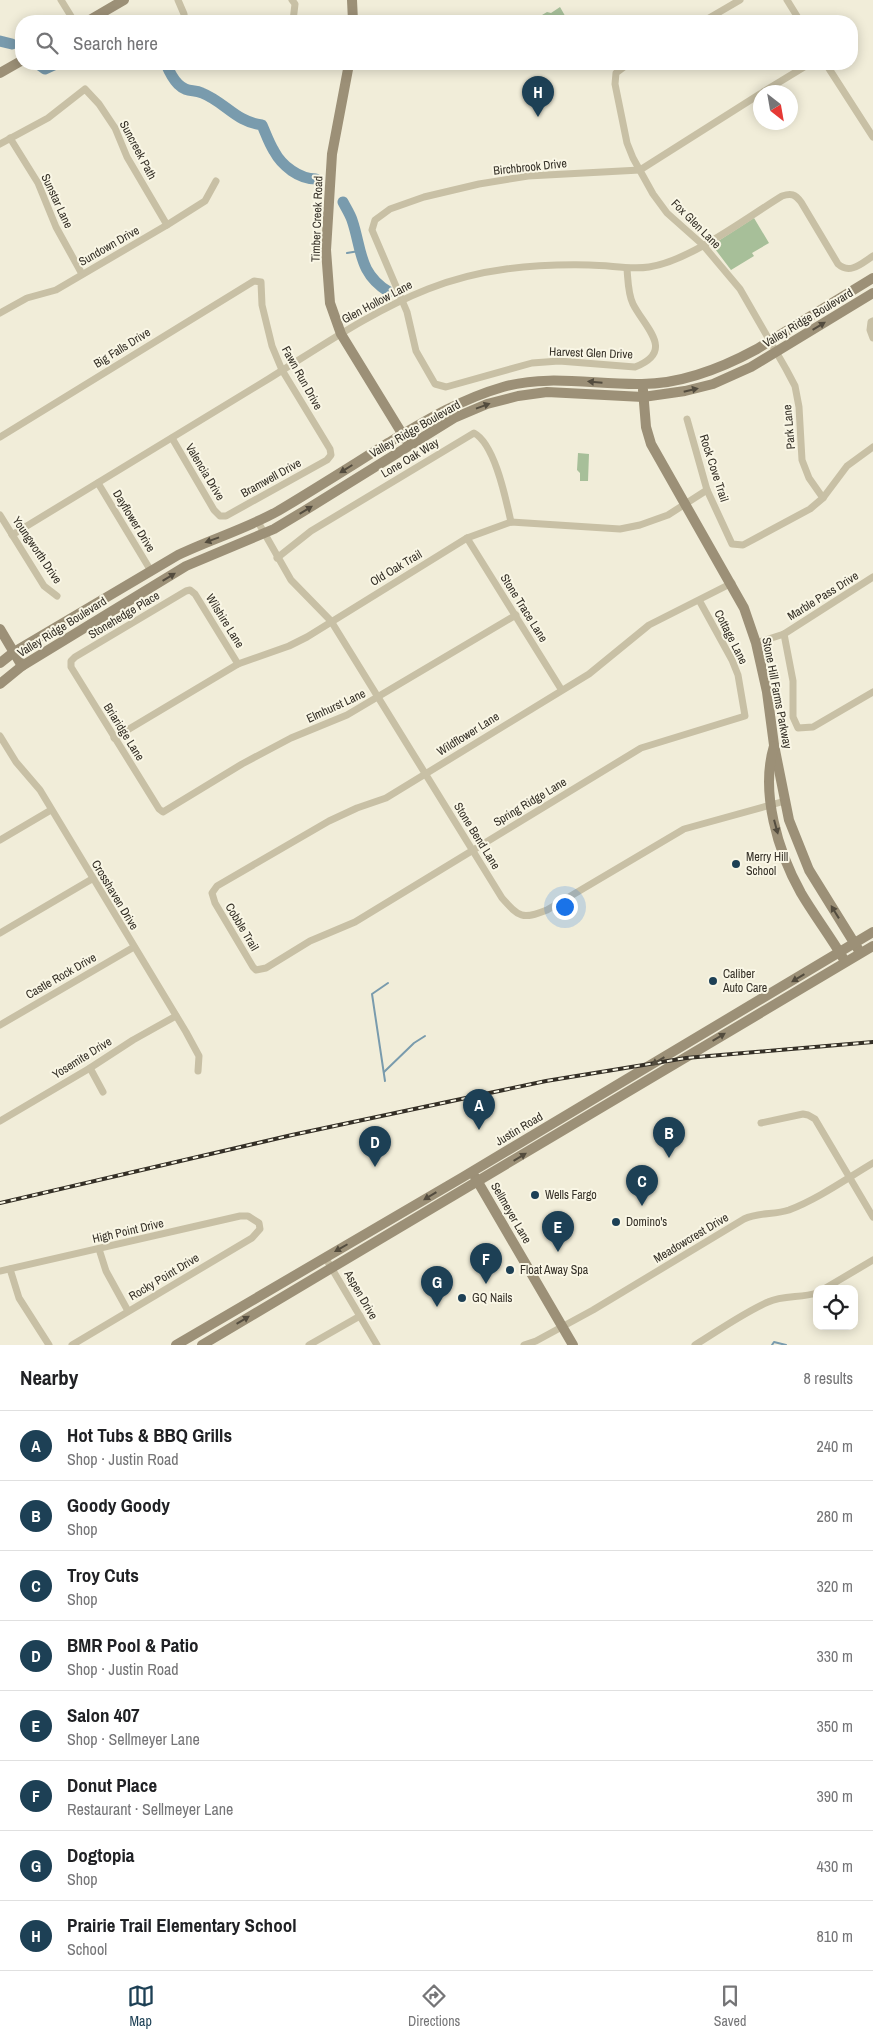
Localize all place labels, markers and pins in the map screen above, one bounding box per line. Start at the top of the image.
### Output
pin: H [522,76,554,117]
place label: Merry Hill School [746,849,788,879]
marker: Merry Hill School [730,858,742,870]
place label: Caliber Auto Care [722,966,767,996]
marker: Caliber Auto Care [707,975,719,987]
pin: A [463,1089,495,1130]
pin: B [653,1117,685,1158]
pin: D [359,1126,391,1167]
pin: C [626,1165,658,1206]
place label: Wells Fargo [545,1187,597,1203]
marker: Wells Fargo [529,1189,541,1201]
pin: E [542,1211,574,1252]
place label: Domino's [626,1214,667,1230]
marker: Domino's [610,1216,622,1228]
pin: F [470,1243,502,1284]
place label: Float Away Spa [520,1262,589,1278]
marker: Float Away Spa [504,1264,516,1276]
pin: G [421,1266,453,1307]
place label: GQ Nails [472,1290,513,1306]
marker: GQ Nails [456,1292,468,1304]

